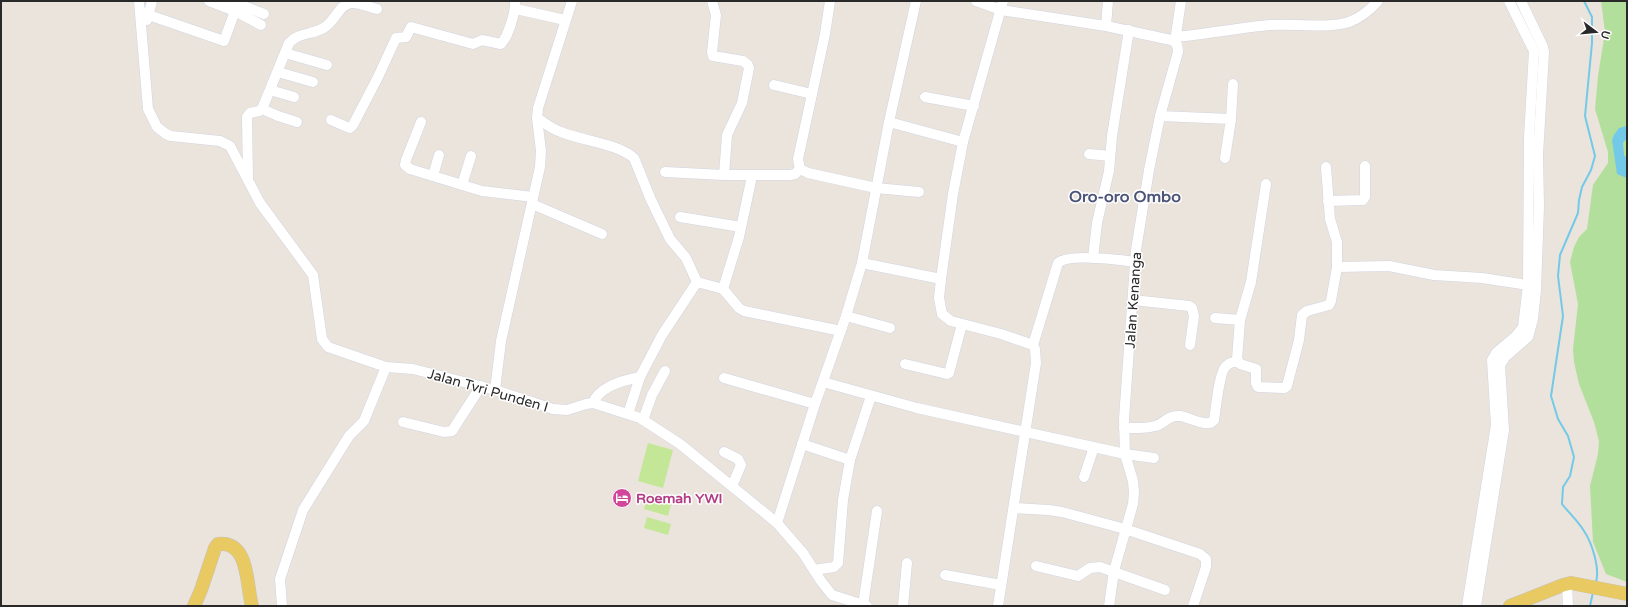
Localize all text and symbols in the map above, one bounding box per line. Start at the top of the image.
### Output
north arrow [1576,12,1616,52]
text: U [1598,29,1613,40]
district label: Oro-oro Ombo [1069,187,1181,207]
street label: Jalan Kenanga [1122,251,1145,349]
street label: Jalan Tvri Punden I [426,365,550,416]
hotel icon: Roemah YWI [611,487,633,509]
place label: Roemah YWI [636,490,723,507]

